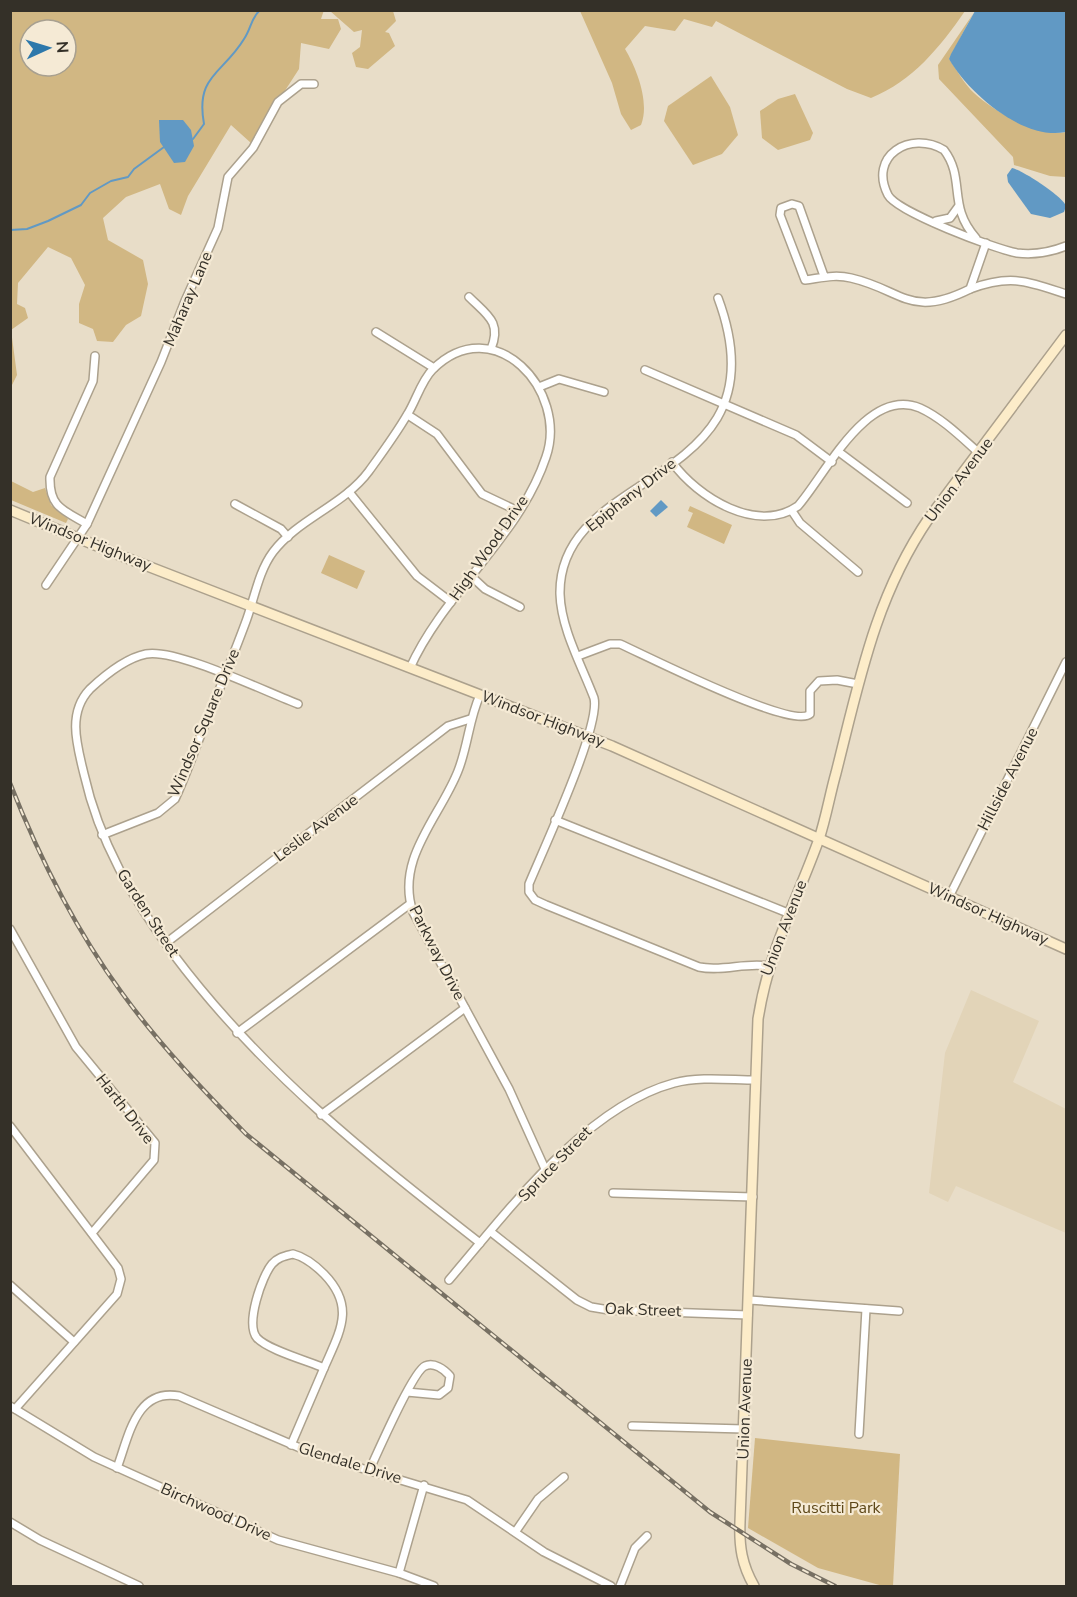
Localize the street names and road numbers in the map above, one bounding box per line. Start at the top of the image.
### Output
street label: Maharay Lane [158,248,218,350]
street label: Union Avenue [920,433,998,527]
street label: Epiphany Drive [581,453,681,537]
street label: High Wood Drive [444,491,534,605]
street label: Windsor Highway [25,507,155,577]
street label: Windsor Square Drive [163,646,245,800]
street label: Windsor Highway [478,685,609,753]
street label: Hillside Avenue [973,724,1043,834]
street label: Leslie Avenue [269,789,363,867]
street label: Garden Street [111,865,185,961]
street label: Union Avenue [756,877,812,979]
street label: Windsor Highway [924,877,1053,951]
street label: Parkway Drive [404,902,470,1004]
street label: Harth Drive [91,1069,159,1149]
street label: Spruce Street [513,1121,597,1207]
street label: Oak Street [604,1298,682,1322]
street label: Union Avenue [732,1358,758,1460]
street label: Glendale Drive [296,1437,404,1489]
street label: Birchwood Drive [157,1478,275,1546]

